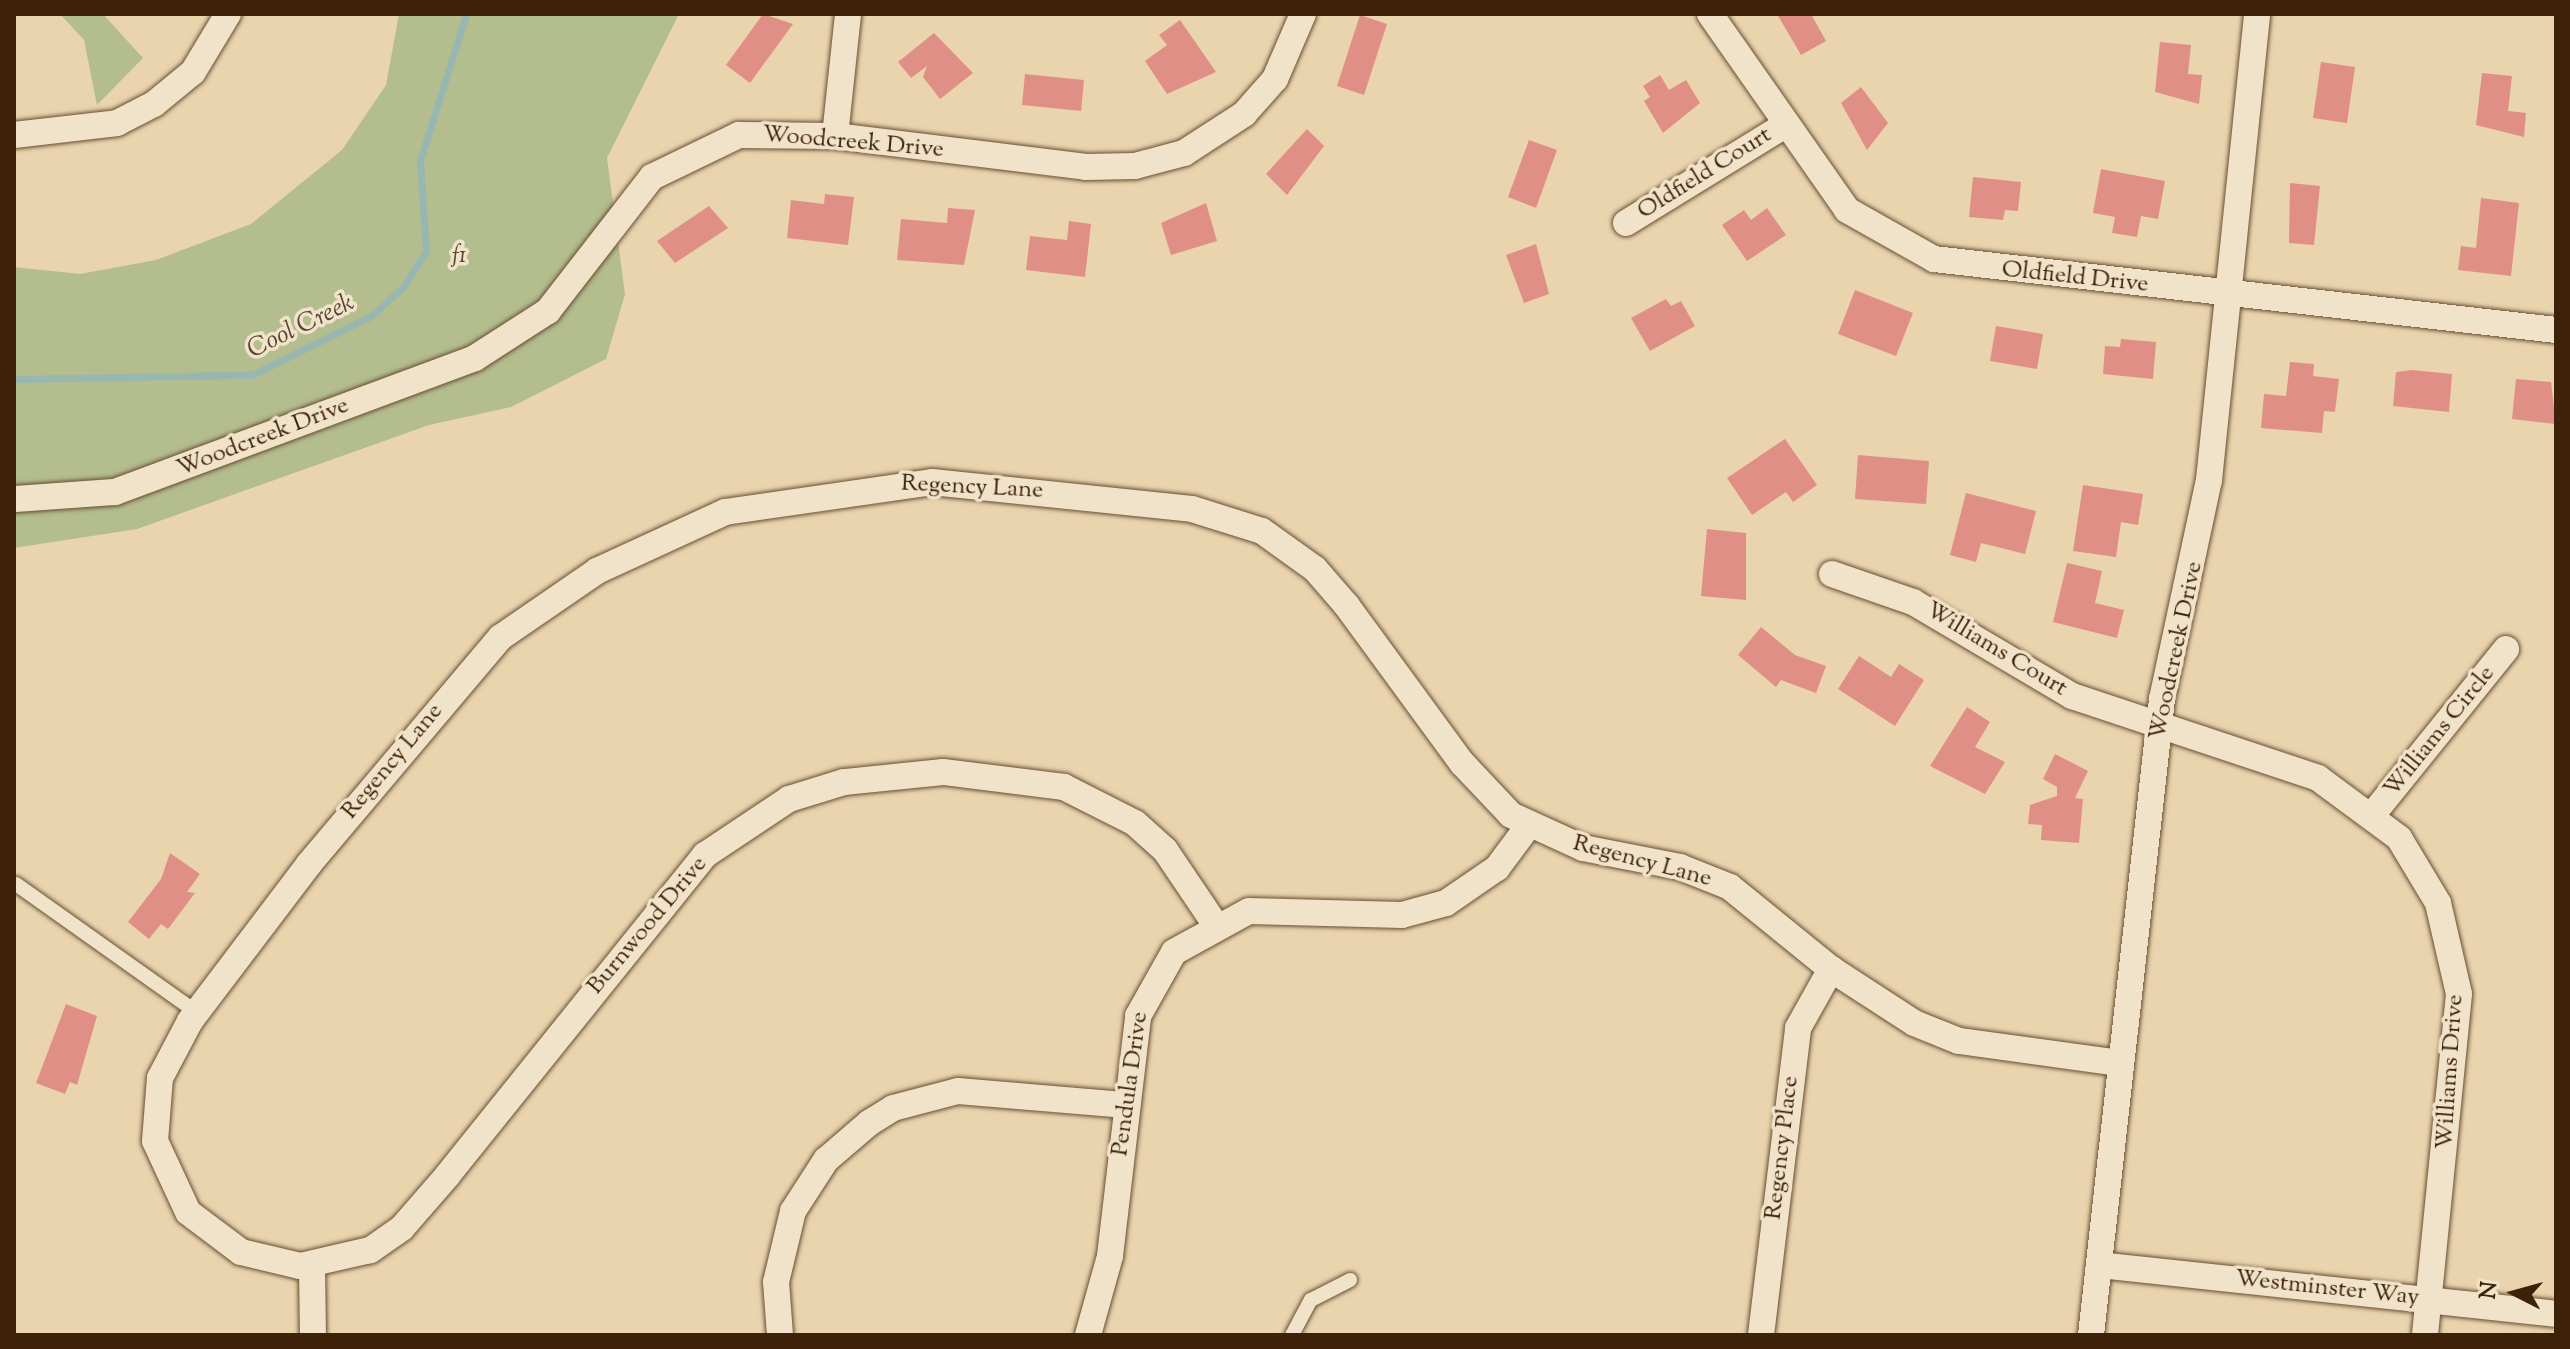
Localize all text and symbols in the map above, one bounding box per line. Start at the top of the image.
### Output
street label: Woodcreek Drive [761,121,945,165]
street label: Oldfield Court [1633,121,1777,227]
park label: f1 [452,243,466,271]
street label: Oldfield Drive [2000,256,2150,300]
water label: Cool Creek [242,288,360,366]
street label: Woodcreek Drive [173,392,353,484]
street label: Regency Lane [900,470,1044,506]
street label: Woodcreek Drive [2144,559,2210,743]
street label: Williams Court [1920,596,2072,704]
street label: Williams Circle [2378,660,2502,804]
street label: Regency Lane [336,698,450,826]
street label: Regency Lane [1570,830,1714,894]
street label: Burnwood Drive [582,851,714,1001]
street label: Williams Drive [2431,993,2471,1151]
street label: Pendula Drive [1107,1010,1155,1158]
street label: Regency Place [1760,1074,1806,1222]
north arrow [2474,1253,2554,1333]
street label: Westminster Way [2234,1265,2420,1313]
text: N [2473,1280,2507,1301]

